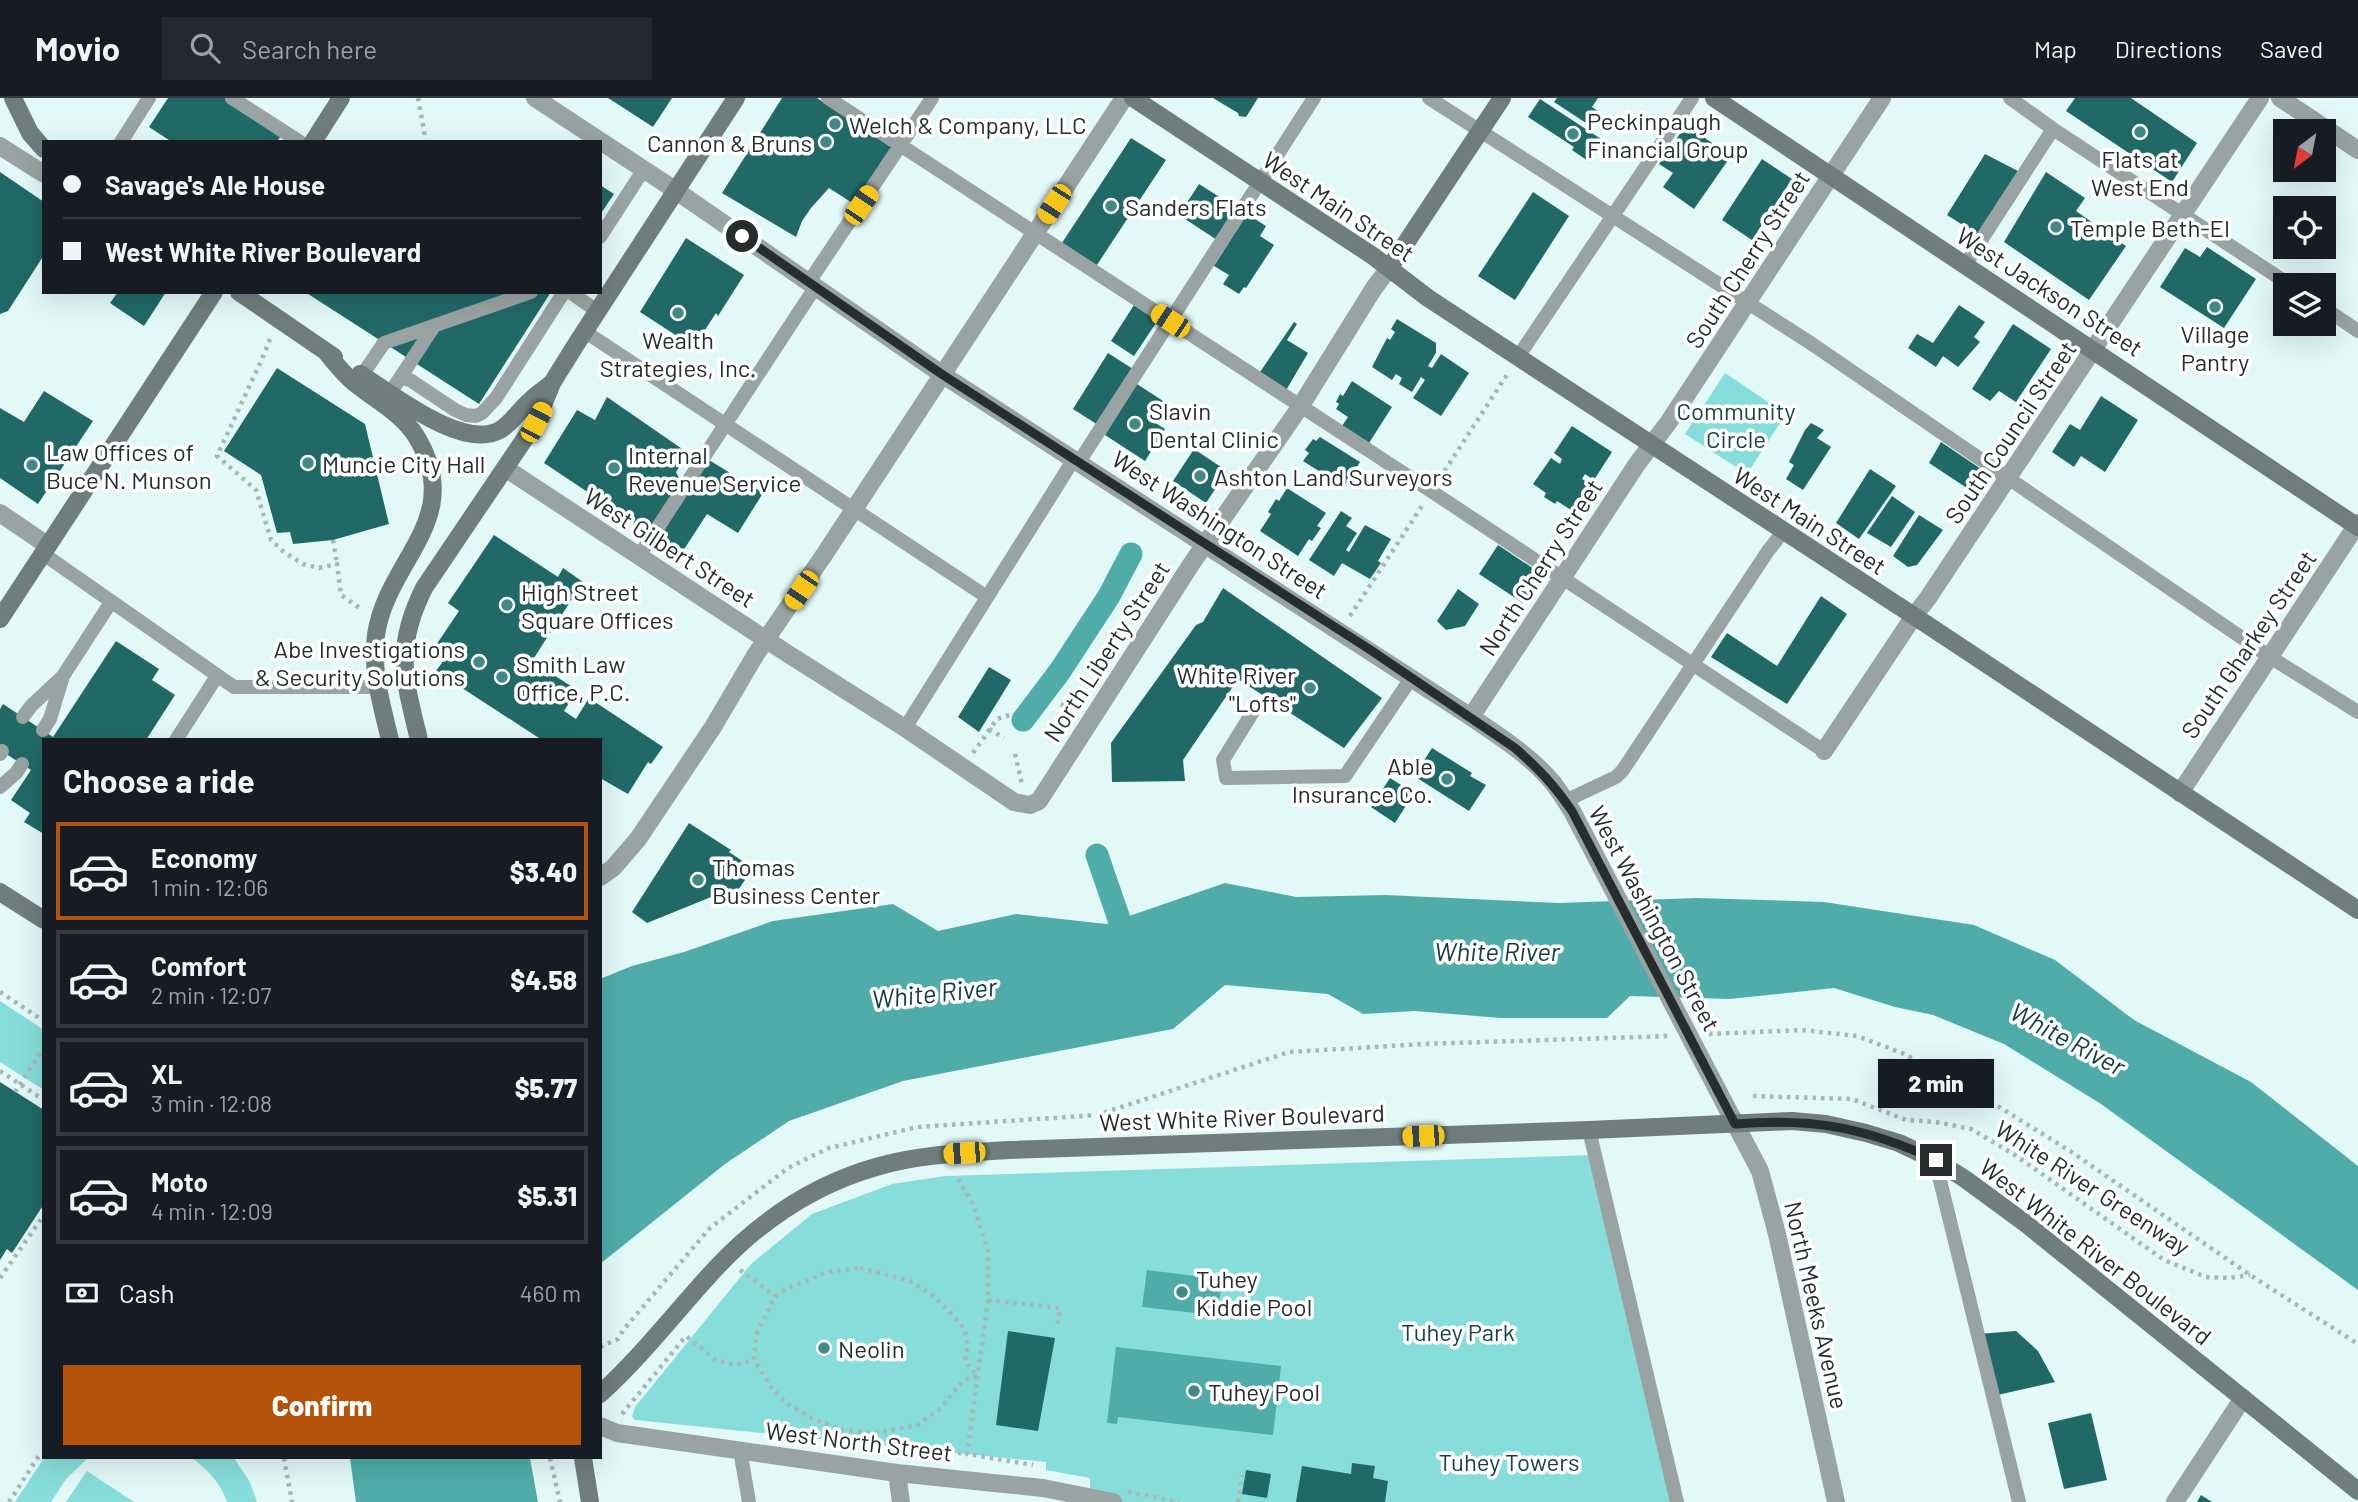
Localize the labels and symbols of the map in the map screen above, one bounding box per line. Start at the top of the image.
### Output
place label: Peckinpaugh Financial Group [1587,106,1748,163]
place label: Welch & Company, LLC [849,110,1087,139]
marker: Welch & Company, LLC [827,116,843,132]
north arrow [2273,119,2336,182]
marker: Flats at West End [2132,124,2148,140]
marker: Peckinpaugh Financial Group [1565,126,1581,142]
place label: Cannon & Bruns [647,128,812,157]
marker: Cannon & Bruns [818,134,834,150]
place label: Flats at West End [2091,144,2189,201]
street label: West Main Street [1258,145,1420,267]
street label: South Cherry Street [1679,165,1815,353]
car [1034,181,1075,227]
car [841,182,882,228]
place label: Sanders Flats [1125,192,1267,221]
marker: Sanders Flats [1103,198,1119,214]
place label: Temple Beth-El [2070,213,2230,242]
marker: Temple Beth-El [2048,219,2064,235]
route start [726,220,758,252]
street label: West Jackson Street [1952,220,2148,362]
marker: Village Pantry [2207,299,2223,315]
car [1147,301,1194,341]
marker: Wealth Strategies, Inc. [670,305,686,321]
place label: Village Pantry [2180,319,2250,376]
place label: Wealth Strategies, Inc. [600,325,756,382]
street label: South Council Street [1938,335,2082,529]
place label: Slavin Dental Clinic [1149,396,1279,453]
park label: Community Circle [1676,396,1796,453]
car [517,399,556,445]
marker: Slavin Dental Clinic [1127,416,1143,432]
place label: Law Offices of Buce N. Munson [46,437,212,494]
place label: Internal Revenue Service [628,440,801,497]
street label: West Washington Street [1107,444,1333,604]
place label: Muncie City Hall [322,449,485,478]
marker: Muncie City Hall [300,455,316,471]
marker: Law Offices of Buce N. Munson [24,457,40,473]
marker: Internal Revenue Service [606,460,622,476]
street label: West Main Street [1728,460,1892,580]
place label: Ashton Land Surveyors [1214,462,1453,491]
marker: Ashton Land Surveyors [1192,468,1208,484]
street label: North Cherry Street [1472,473,1608,661]
street label: West Gilbert Street [579,481,761,613]
street label: South Gharkey Street [2174,544,2322,744]
street label: North Liberty Street [1037,555,1175,747]
car [781,567,822,613]
place label: High Street Square Offices [521,577,674,634]
marker: High Street Square Offices [499,597,515,613]
place label: Abe Investigations & Security Solutions [255,634,465,691]
place label: Smith Law Office, P.C. [516,649,630,706]
marker: Abe Investigations & Security Solutions [471,654,487,670]
place label: White River "Lofts" [1177,660,1296,717]
marker: Smith Law Office, P.C. [494,669,510,685]
marker: White River "Lofts" [1302,680,1318,696]
place label: Able Insurance Co. [1292,751,1433,808]
marker: Able Insurance Co. [1439,771,1455,787]
street label: West Washington Street [1583,800,1727,1036]
place label: Thomas Business Center [712,852,881,909]
marker: Thomas Business Center [690,872,706,888]
water label: White River [1434,935,1561,966]
water label: White River [870,970,999,1014]
water label: White River [2005,995,2131,1082]
callout: 2 min [1878,1058,1994,1108]
street label: West White River Boulevard [1099,1098,1385,1136]
street label: White River Greenway [1990,1113,2196,1261]
car [1402,1125,1445,1147]
car [943,1141,986,1165]
route end [1920,1144,1952,1176]
street label: West White River Boulevard [1974,1152,2218,1350]
street label: North Meeks Avenue [1779,1198,1855,1412]
place label: Tuhey Kiddie Pool [1196,1264,1312,1321]
marker: Tuhey Kiddie Pool [1174,1284,1190,1300]
park label: Tuhey Park [1401,1317,1515,1346]
place label: Neolin [838,1334,905,1363]
marker: Neolin [816,1340,832,1356]
place label: Tuhey Pool [1208,1377,1320,1406]
marker: Tuhey Pool [1186,1383,1202,1399]
street label: West North Street [764,1415,954,1467]
park label: Tuhey Towers [1438,1447,1580,1476]

